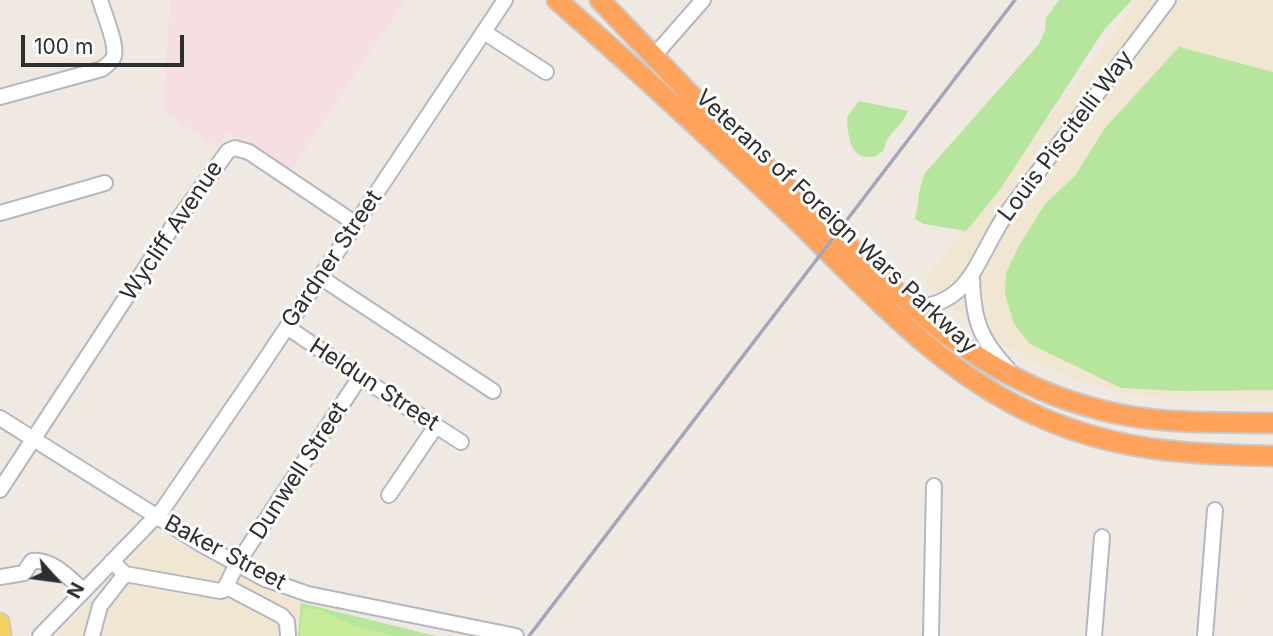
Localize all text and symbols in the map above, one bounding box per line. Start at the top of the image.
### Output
scale bar [24,21,187,65]
text: 100 m [34,34,93,59]
street label: Louis Piscitelli Way [993,45,1139,227]
street label: Veterans of Foreign Wars Parkway [690,84,982,360]
street label: Wycliff Avenue [115,156,229,306]
street label: Gardner Street [276,185,388,333]
street label: Heldun Street [304,333,444,437]
street label: Dunwell Street [244,397,354,545]
street label: Baker Street [160,509,290,597]
north arrow [21,545,91,615]
text: N [61,578,89,602]

